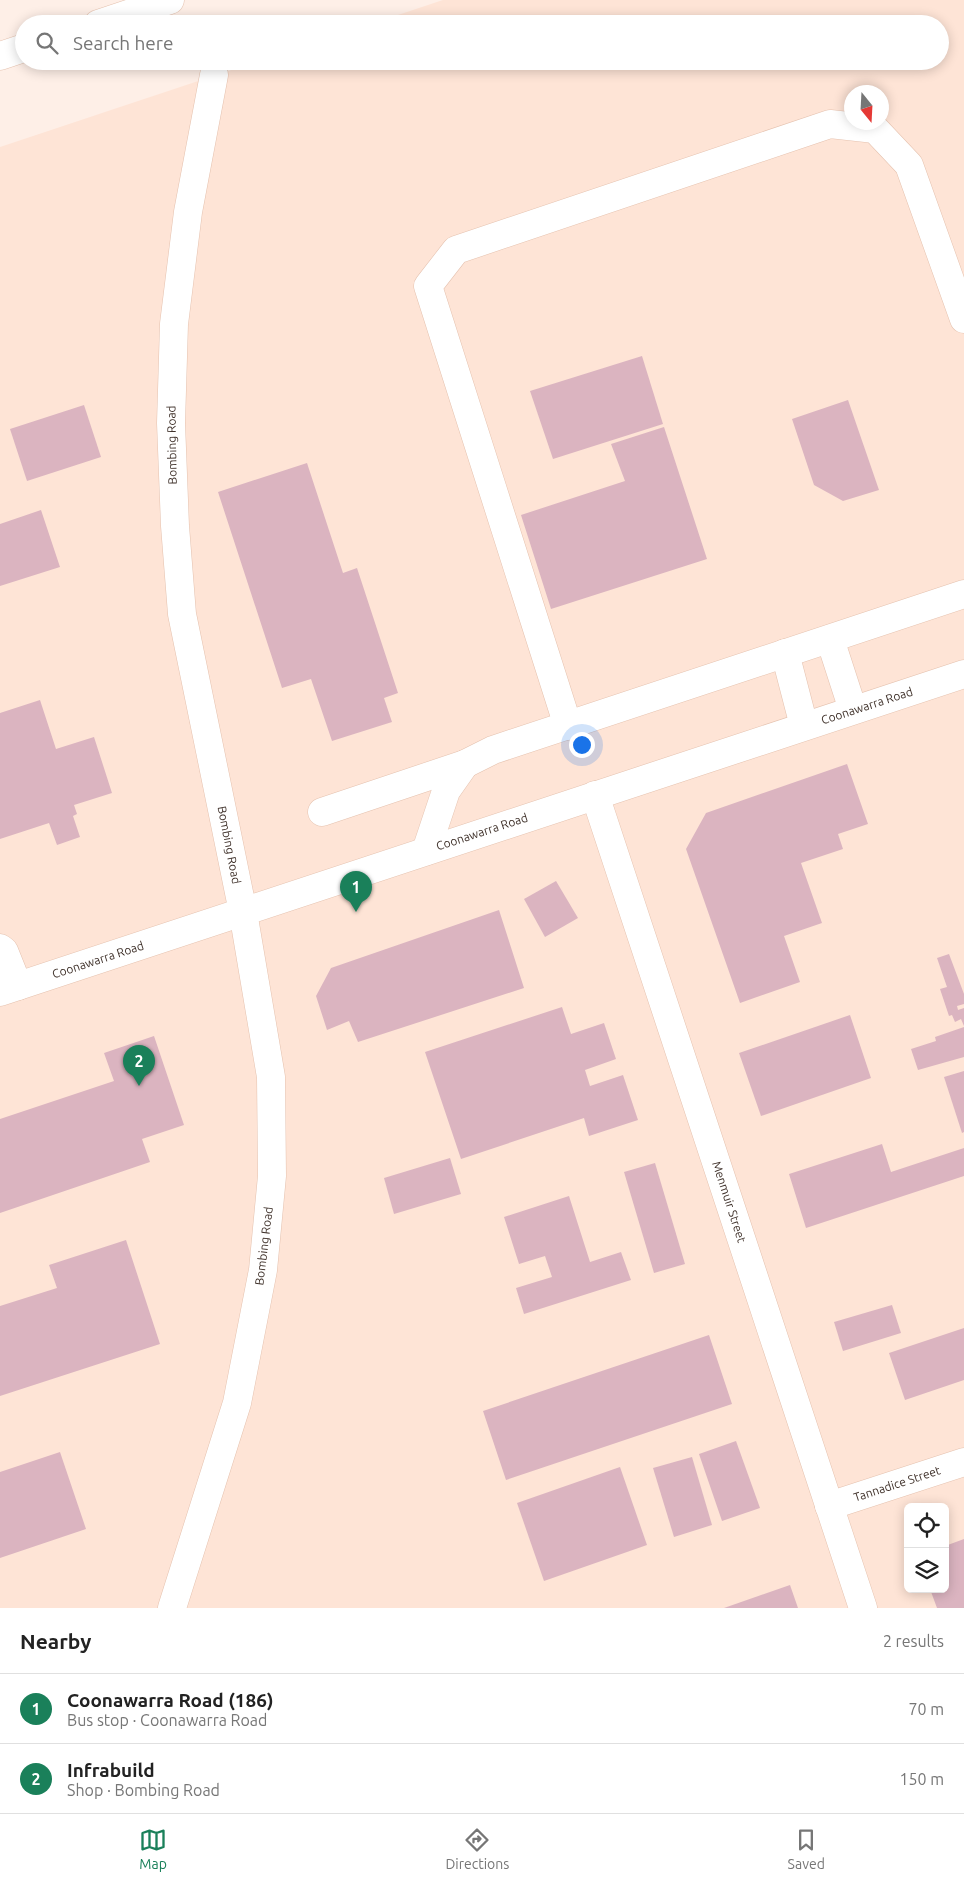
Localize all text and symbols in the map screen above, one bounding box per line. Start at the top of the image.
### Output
search box [15,15,949,70]
icon: search [33,29,61,57]
text: Search here [73,32,173,54]
north arrow [844,85,889,130]
street label: Bombing Road [164,405,179,485]
street label: Coonawarra Road [819,685,914,726]
your location [569,732,595,758]
street label: Bombing Road [216,805,243,885]
street label: Coonawarra Road [434,811,529,852]
pin: 1 [340,871,372,912]
street label: Coonawarra Road [50,939,145,980]
pin: 2 [123,1045,155,1086]
street label: Menmuir Street [710,1159,749,1244]
street label: Bombing Road [252,1206,275,1286]
street label: Tannadice Street [852,1463,942,1504]
map controls [904,1503,949,1593]
button: locate [904,1503,949,1548]
button: layers [904,1548,949,1593]
text: Nearby [20,1629,91,1653]
text: 2 results [883,1632,944,1650]
text: Coonawarra Road (186) [67,1689,273,1711]
text: 1 [31,1700,41,1718]
text: 70 m [908,1700,944,1718]
text: Bus stop · Coonawarra Road [67,1711,267,1729]
text: Infrabuild [67,1759,155,1781]
text: 2 [31,1770,41,1788]
text: 150 m [899,1770,944,1788]
text: Shop · Bombing Road [67,1781,220,1799]
tab: Map [139,1826,167,1872]
tab: Directions [445,1826,509,1872]
tab: Saved [788,1826,825,1872]

